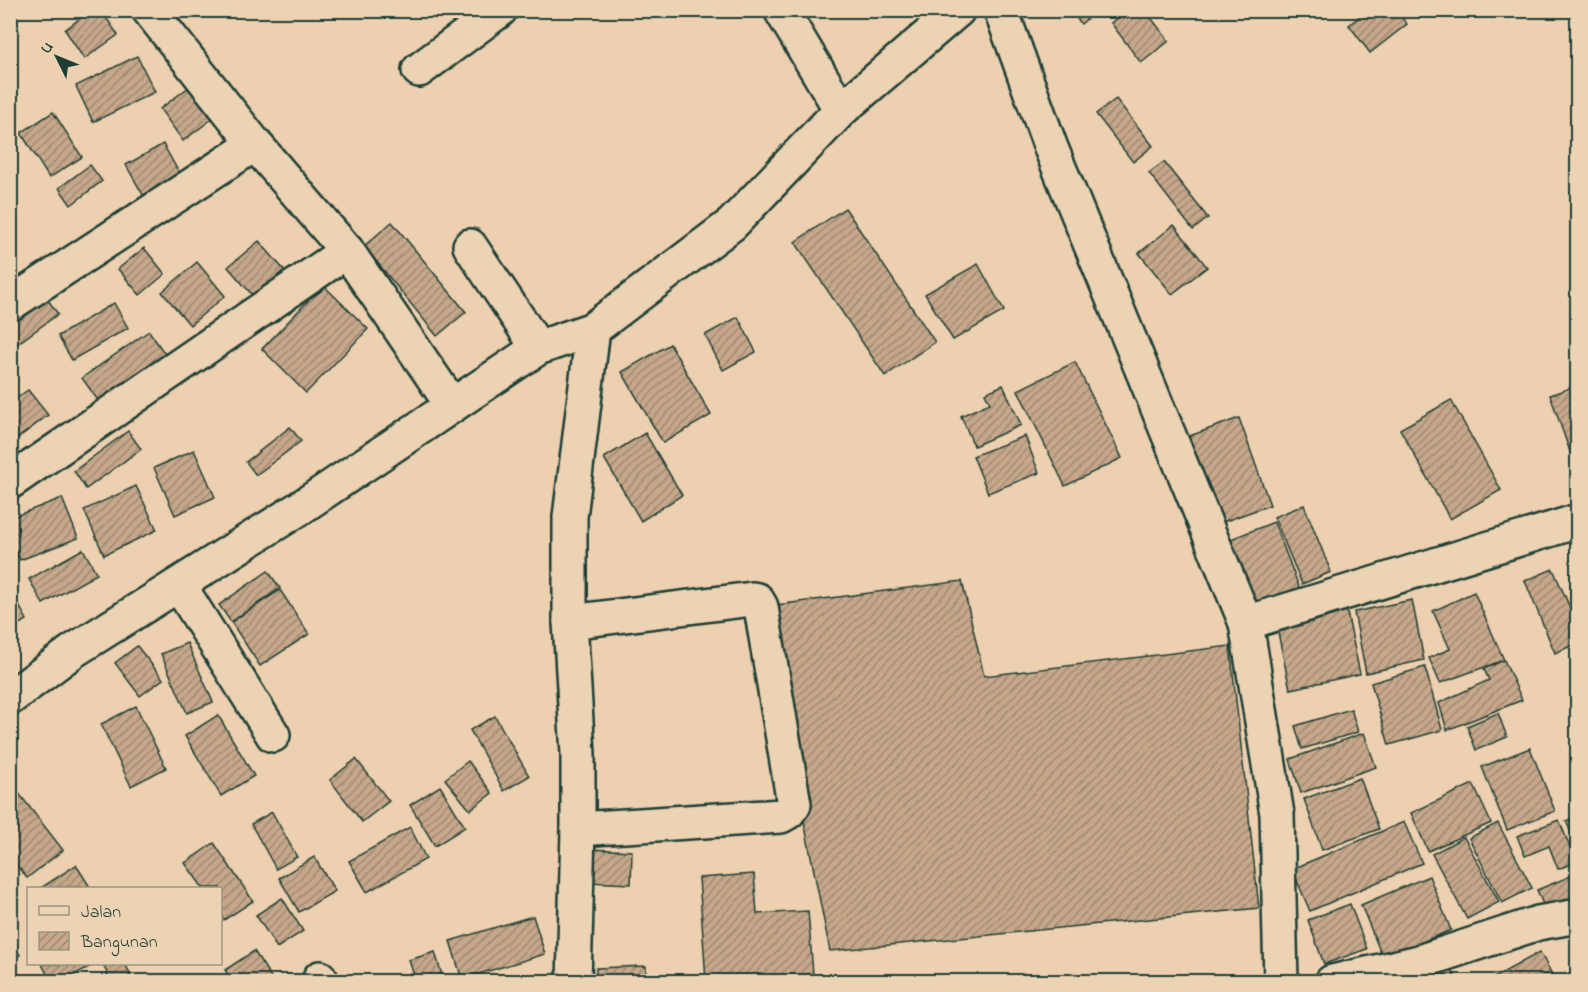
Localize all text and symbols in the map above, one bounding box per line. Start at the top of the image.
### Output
north arrow [27,27,87,87]
text: U [35,36,60,60]
legend [27,887,222,965]
text: Jalan [81,900,121,926]
text: Bangunan [80,930,158,957]

